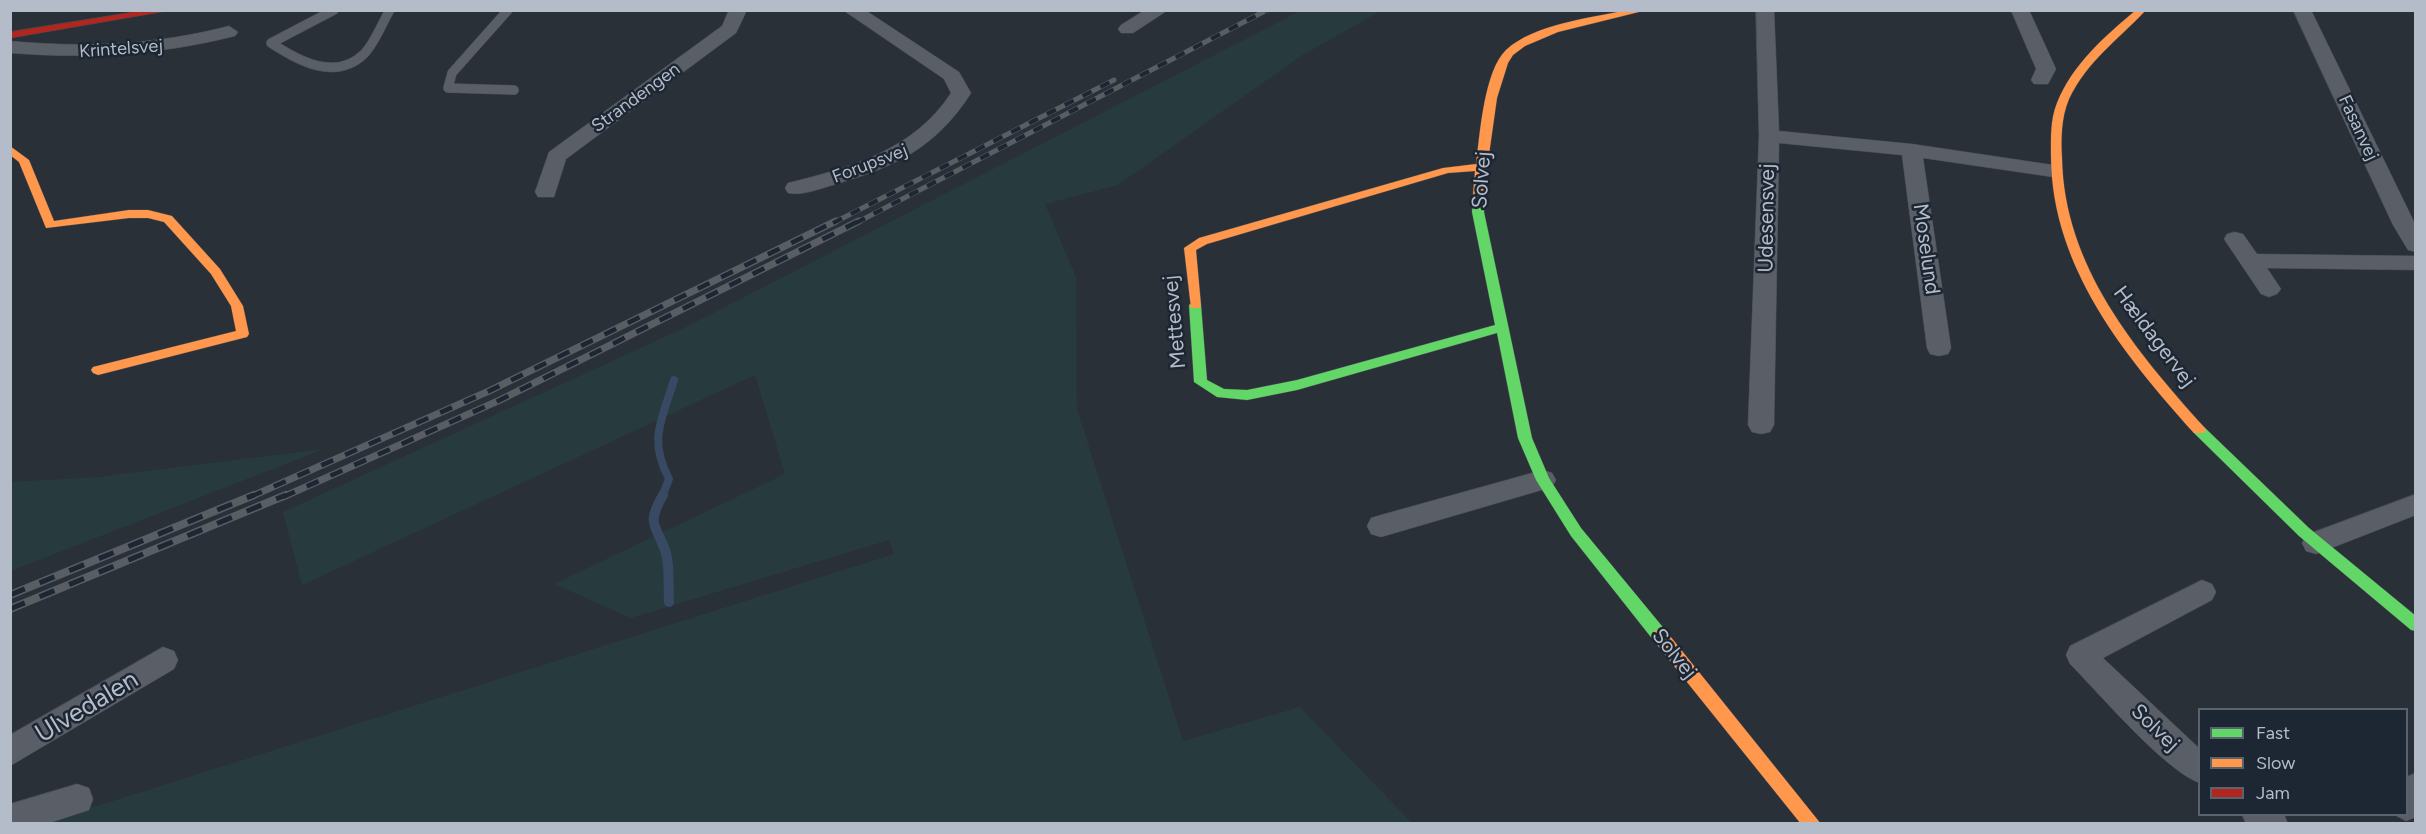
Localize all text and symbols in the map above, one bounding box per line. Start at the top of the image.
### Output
street label: Krintelsvej [78,35,164,63]
street label: Strandengen [588,59,684,137]
street label: Fasanvej [2333,92,2383,164]
street label: Forupsvej [829,140,911,188]
street label: Solvej [1467,150,1497,210]
street label: Udesensvej [1753,163,1781,273]
street label: Moselund [1907,202,1945,296]
street label: Mettesvej [1158,274,1192,370]
street label: Hældagervej [2108,281,2200,393]
street label: Solvej [1646,624,1702,684]
street label: Ulvedalen [30,664,144,750]
street label: Solvej [2126,699,2184,757]
legend [2198,708,2408,816]
text: Fast [2256,722,2290,744]
text: Slow [2256,752,2295,774]
text: Jam [2256,782,2290,804]

